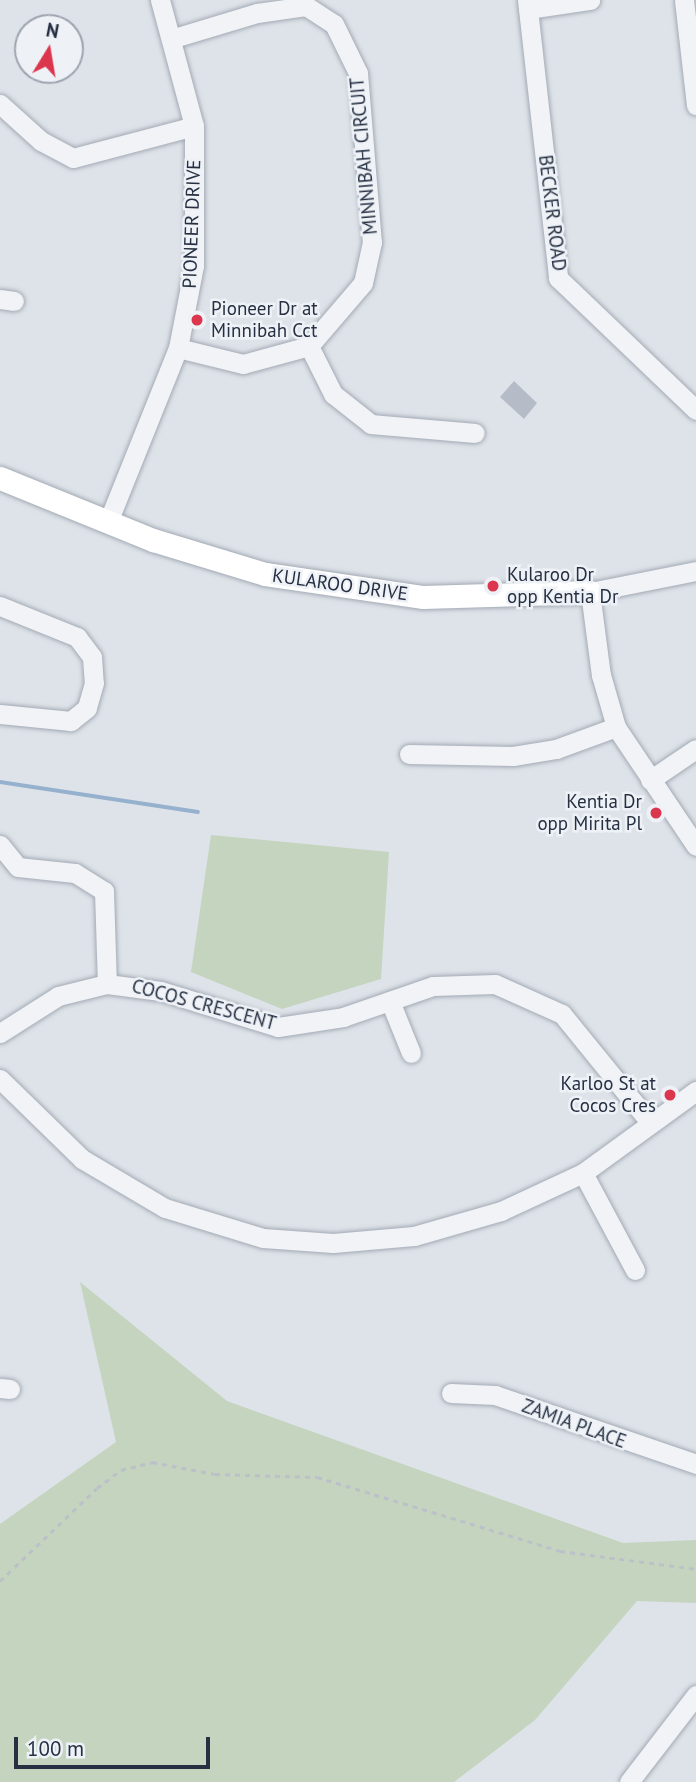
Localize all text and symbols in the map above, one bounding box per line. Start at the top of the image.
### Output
north arrow [14,14,84,84]
text: N [44,17,61,43]
street label: MINNIBAH CIRCUIT [346,76,382,236]
street label: BECKER ROAD [534,154,570,272]
street label: PIONEER DRIVE [178,159,206,289]
place label: Pioneer Dr at Minnibah Cct [211,298,318,342]
marker: Pioneer Dr at Minnibah Cct [189,312,205,328]
street label: KULAROO DRIVE [271,564,409,606]
place label: Kularoo Dr opp Kentia Dr [507,564,618,608]
marker: Kularoo Dr opp Kentia Dr [485,578,501,594]
place label: Kentia Dr opp Mirita Pl [537,791,642,835]
marker: Kentia Dr opp Mirita Pl [648,805,664,821]
street label: COCOS CRESCENT [129,975,279,1035]
place label: Karloo St at Cocos Cres [561,1073,656,1117]
marker: Karloo St at Cocos Cres [662,1087,678,1103]
street label: ZAMIA PLACE [518,1394,630,1454]
scale bar [18,1722,214,1766]
text: 100 m [27,1735,84,1762]

